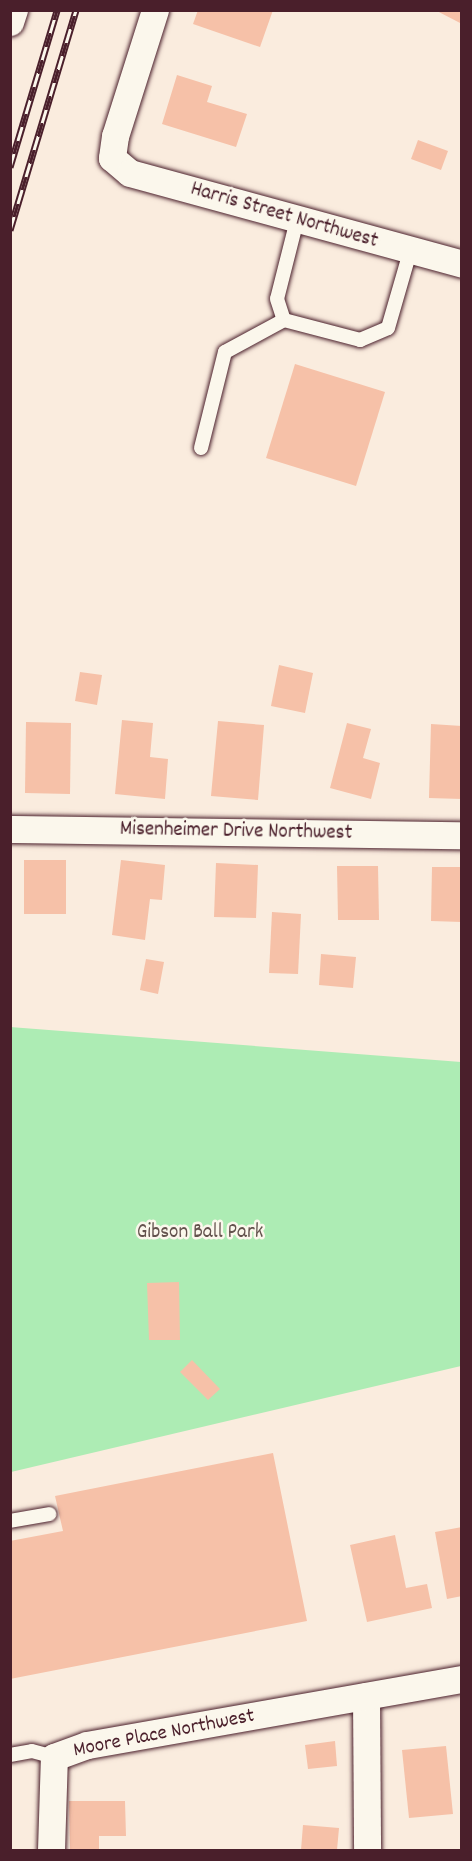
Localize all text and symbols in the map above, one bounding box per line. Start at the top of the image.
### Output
street label: Harris Street Northwest [187,177,381,255]
street label: Misenheimer Drive Northwest [120,817,352,847]
park label: Gibson Ball Park [137,1220,263,1246]
street label: Moore Place Northwest [71,1704,257,1764]

